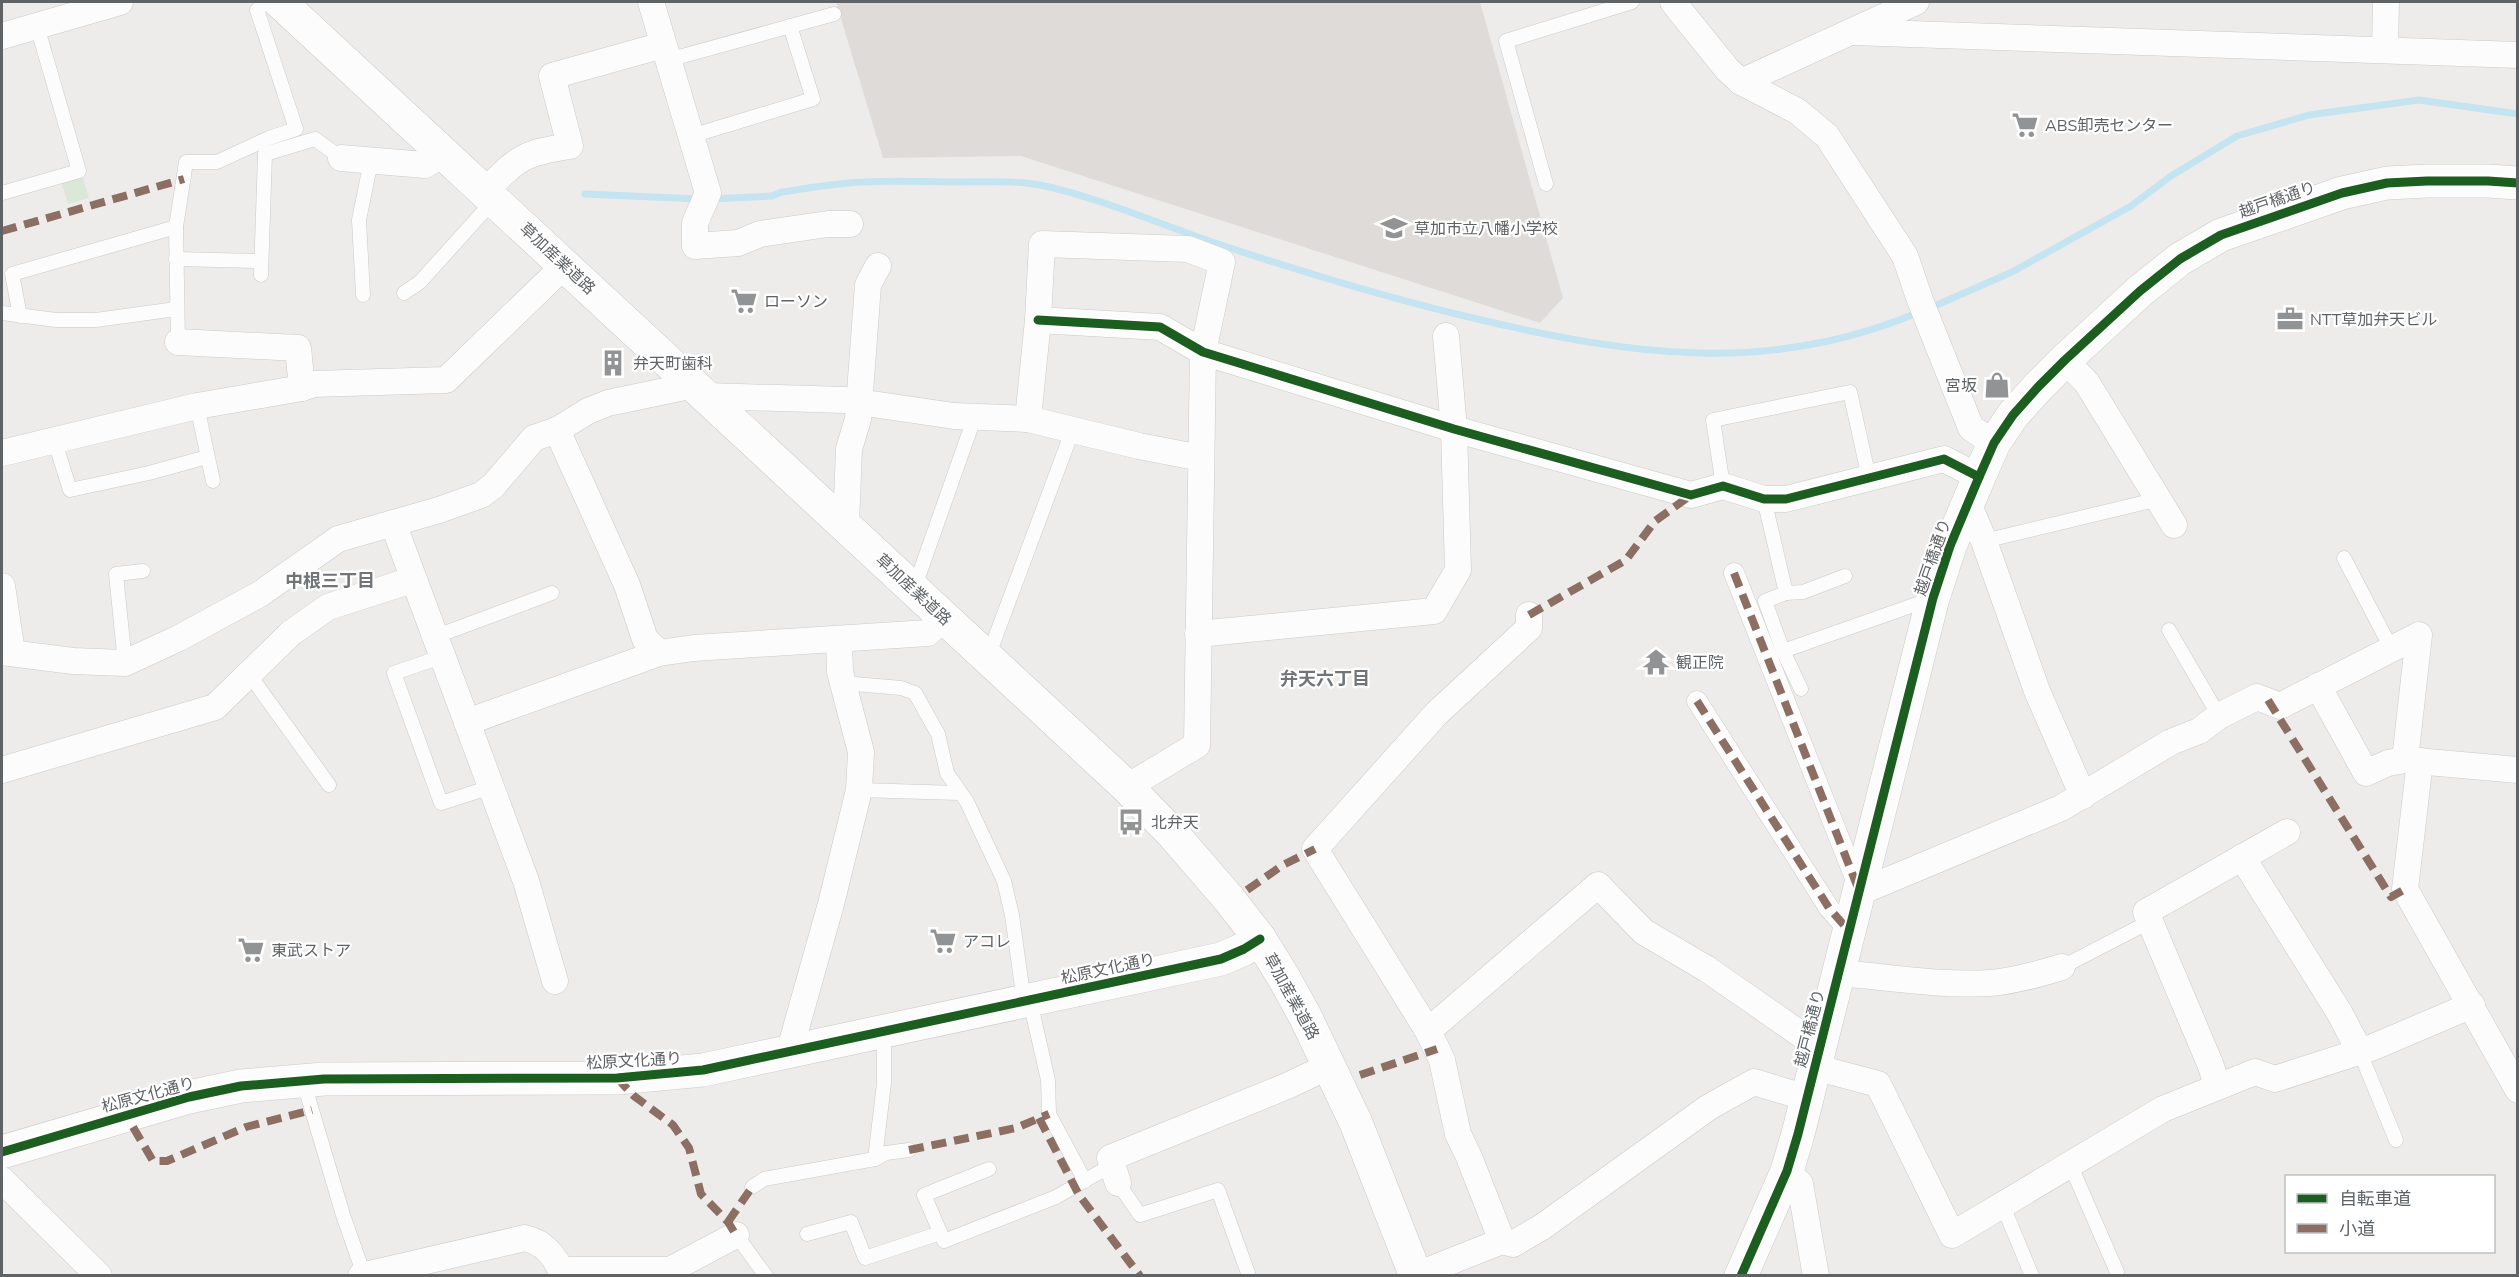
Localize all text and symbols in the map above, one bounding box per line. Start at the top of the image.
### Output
supermarket icon: ABS卸売センター [2010,110,2040,140]
place label: ABS卸売センター [2045,115,2173,137]
street label: 越戸橋通り [2236,177,2319,223]
school or university icon: 草加市立八幡小学校 [1379,213,1409,243]
street label: 草加産業道路 [515,218,600,300]
place label: 草加市立八幡小学校 [1414,218,1558,240]
supermarket icon: ローソン [729,286,759,316]
place label: ローソン [764,291,828,313]
office icon: NTT草加弁天ビル [2275,304,2305,334]
place label: NTT草加弁天ビル [2310,309,2437,331]
building icon: 弁天町歯科 [598,348,628,378]
place label: 弁天町歯科 [633,353,713,375]
shop icon: 宮坂 [1982,370,2012,400]
place label: 宮坂 [1945,375,1977,397]
street label: 越戸橋通り [1910,516,1956,599]
street label: 草加産業道路 [871,549,956,631]
district label: 中根三丁目 [285,569,375,593]
temple icon: 観正院 [1641,647,1671,677]
place label: 観正院 [1676,652,1724,674]
district label: 弁天六丁目 [1280,667,1370,691]
bus stop icon: 北弁天 [1116,807,1146,837]
place label: 北弁天 [1151,812,1199,834]
supermarket icon: アコレ [928,926,958,956]
place label: アコレ [963,931,1011,953]
supermarket icon: 東武ストア [236,935,266,965]
place label: 東武ストア [271,940,351,962]
street label: 松原文化通り [1059,948,1157,990]
street label: 草加産業道路 [1258,949,1324,1044]
street label: 越戸橋通り [1790,987,1830,1070]
street label: 松原文化通り [586,1048,683,1074]
street label: 松原文化通り [99,1072,197,1118]
legend [2285,1175,2495,1253]
text: 自転車道 [2339,1187,2411,1211]
text: 小道 [2339,1217,2375,1241]

